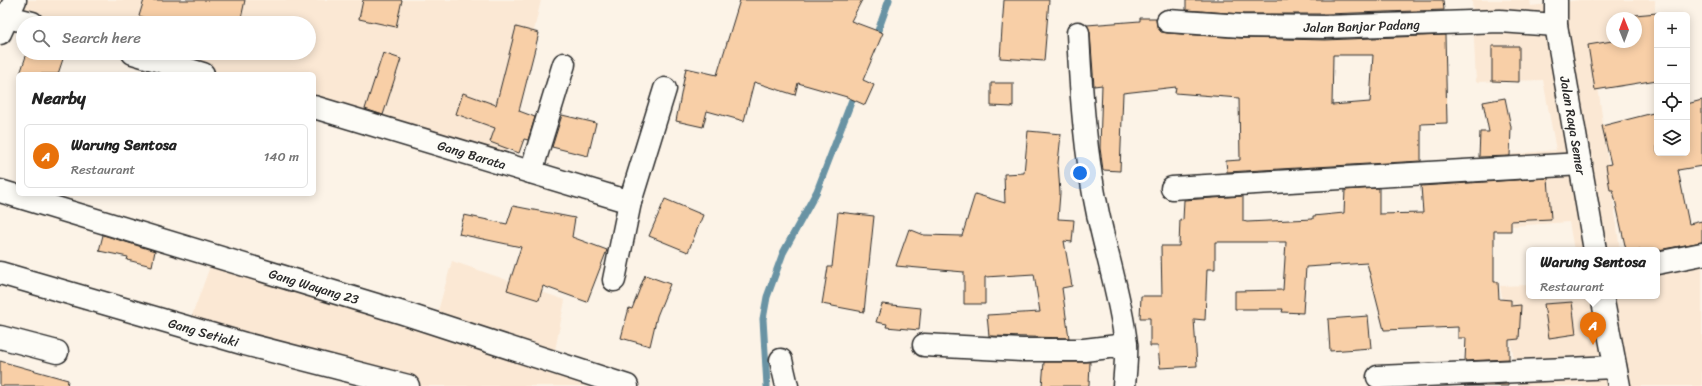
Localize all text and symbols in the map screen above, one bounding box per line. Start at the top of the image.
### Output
north arrow [1606,12,1642,48]
map controls [1654,12,1690,156]
button: + [1654,12,1690,48]
street label: Jalan Banjar Padang [1303,13,1421,39]
search box [16,16,316,60]
text: Search here [62,25,141,51]
icon: search [30,27,52,49]
button: − [1654,48,1690,84]
street label: Jalan Raya Semer [1553,74,1593,177]
text: Nearby [32,83,86,113]
button: locate [1654,84,1690,120]
button: layers [1654,120,1690,156]
text: Warung Sentosa [71,132,176,158]
street label: Gang Barata [435,134,509,176]
text: A [42,145,50,168]
text: 140 m [264,145,299,168]
text: Restaurant [71,158,135,181]
your location [1070,163,1090,183]
popup [1526,247,1660,299]
text: Warung Sentosa [1540,249,1646,275]
street label: Gang Wayang 23 [266,262,362,311]
text: Restaurant [1540,275,1605,298]
street label: Gang Setiaki [166,311,242,354]
pin: A [1580,312,1606,345]

